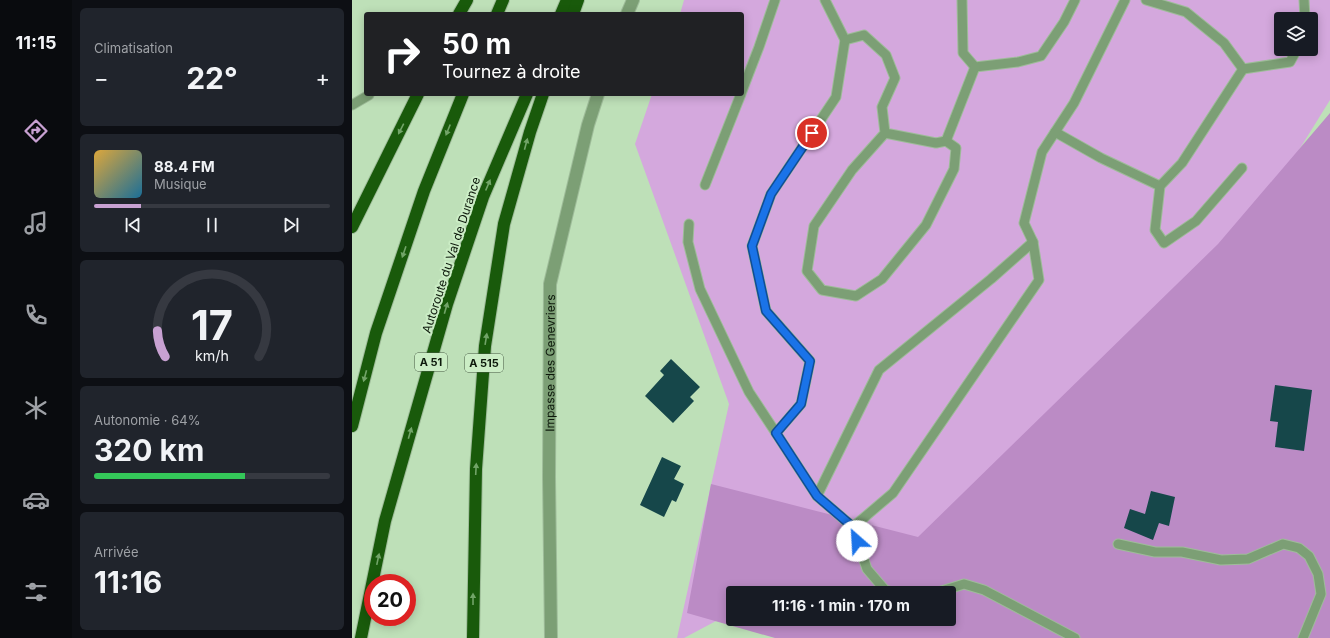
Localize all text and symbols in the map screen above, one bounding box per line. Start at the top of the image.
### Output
map controls [1274,12,1318,56]
button: layers [1274,12,1318,56]
text: 50 m [442,27,511,61]
icon: right [376,28,428,80]
text: 11:15 [16,32,56,53]
text: Climatisation [94,40,173,56]
text: 22° [186,60,238,96]
text: Tournez à droite [442,61,581,82]
text: − [94,65,109,91]
text: + [315,65,330,91]
pin [795,116,829,150]
icon: directions [22,117,50,145]
icon: arrive [801,122,823,144]
one-way arrow [398,123,404,135]
one-way arrow [445,125,451,137]
one-way arrow [523,138,529,150]
text: 88.4 FM [154,157,215,176]
street label: Autoroute du Val de Durance [419,175,483,335]
text: Musique [154,176,207,192]
one-way arrow [485,179,491,190]
icon: music [22,209,50,237]
icon: previous [122,214,144,236]
icon: pause [201,214,223,236]
icon: next [280,214,302,236]
one-way arrow [400,247,406,259]
street label: Impasse des Genevriers [542,294,557,432]
text: 17 [191,300,233,350]
icon: phone [22,301,50,329]
one-way arrow [443,302,449,314]
one-way arrow [483,333,489,346]
text: km/h [195,347,229,364]
road number: A 51 [415,353,447,371]
road number: A 515 [465,354,503,372]
one-way arrow [362,371,368,383]
icon: climate [22,394,50,422]
text: Autonomie · 64% [94,412,200,428]
one-way arrow [407,427,413,439]
text: 320 km [94,432,204,468]
one-way arrow [473,462,479,475]
icon: car [22,486,50,514]
position arrow [836,520,878,562]
text: Arrivée [94,544,139,560]
one-way arrow [375,552,381,565]
text: 11:16 [94,564,162,600]
speed limit sign: 20 [364,574,416,626]
icon: filters [22,578,50,606]
one-way arrow [470,592,476,605]
text: 11:16 · 1 min · 170 m [772,596,910,615]

